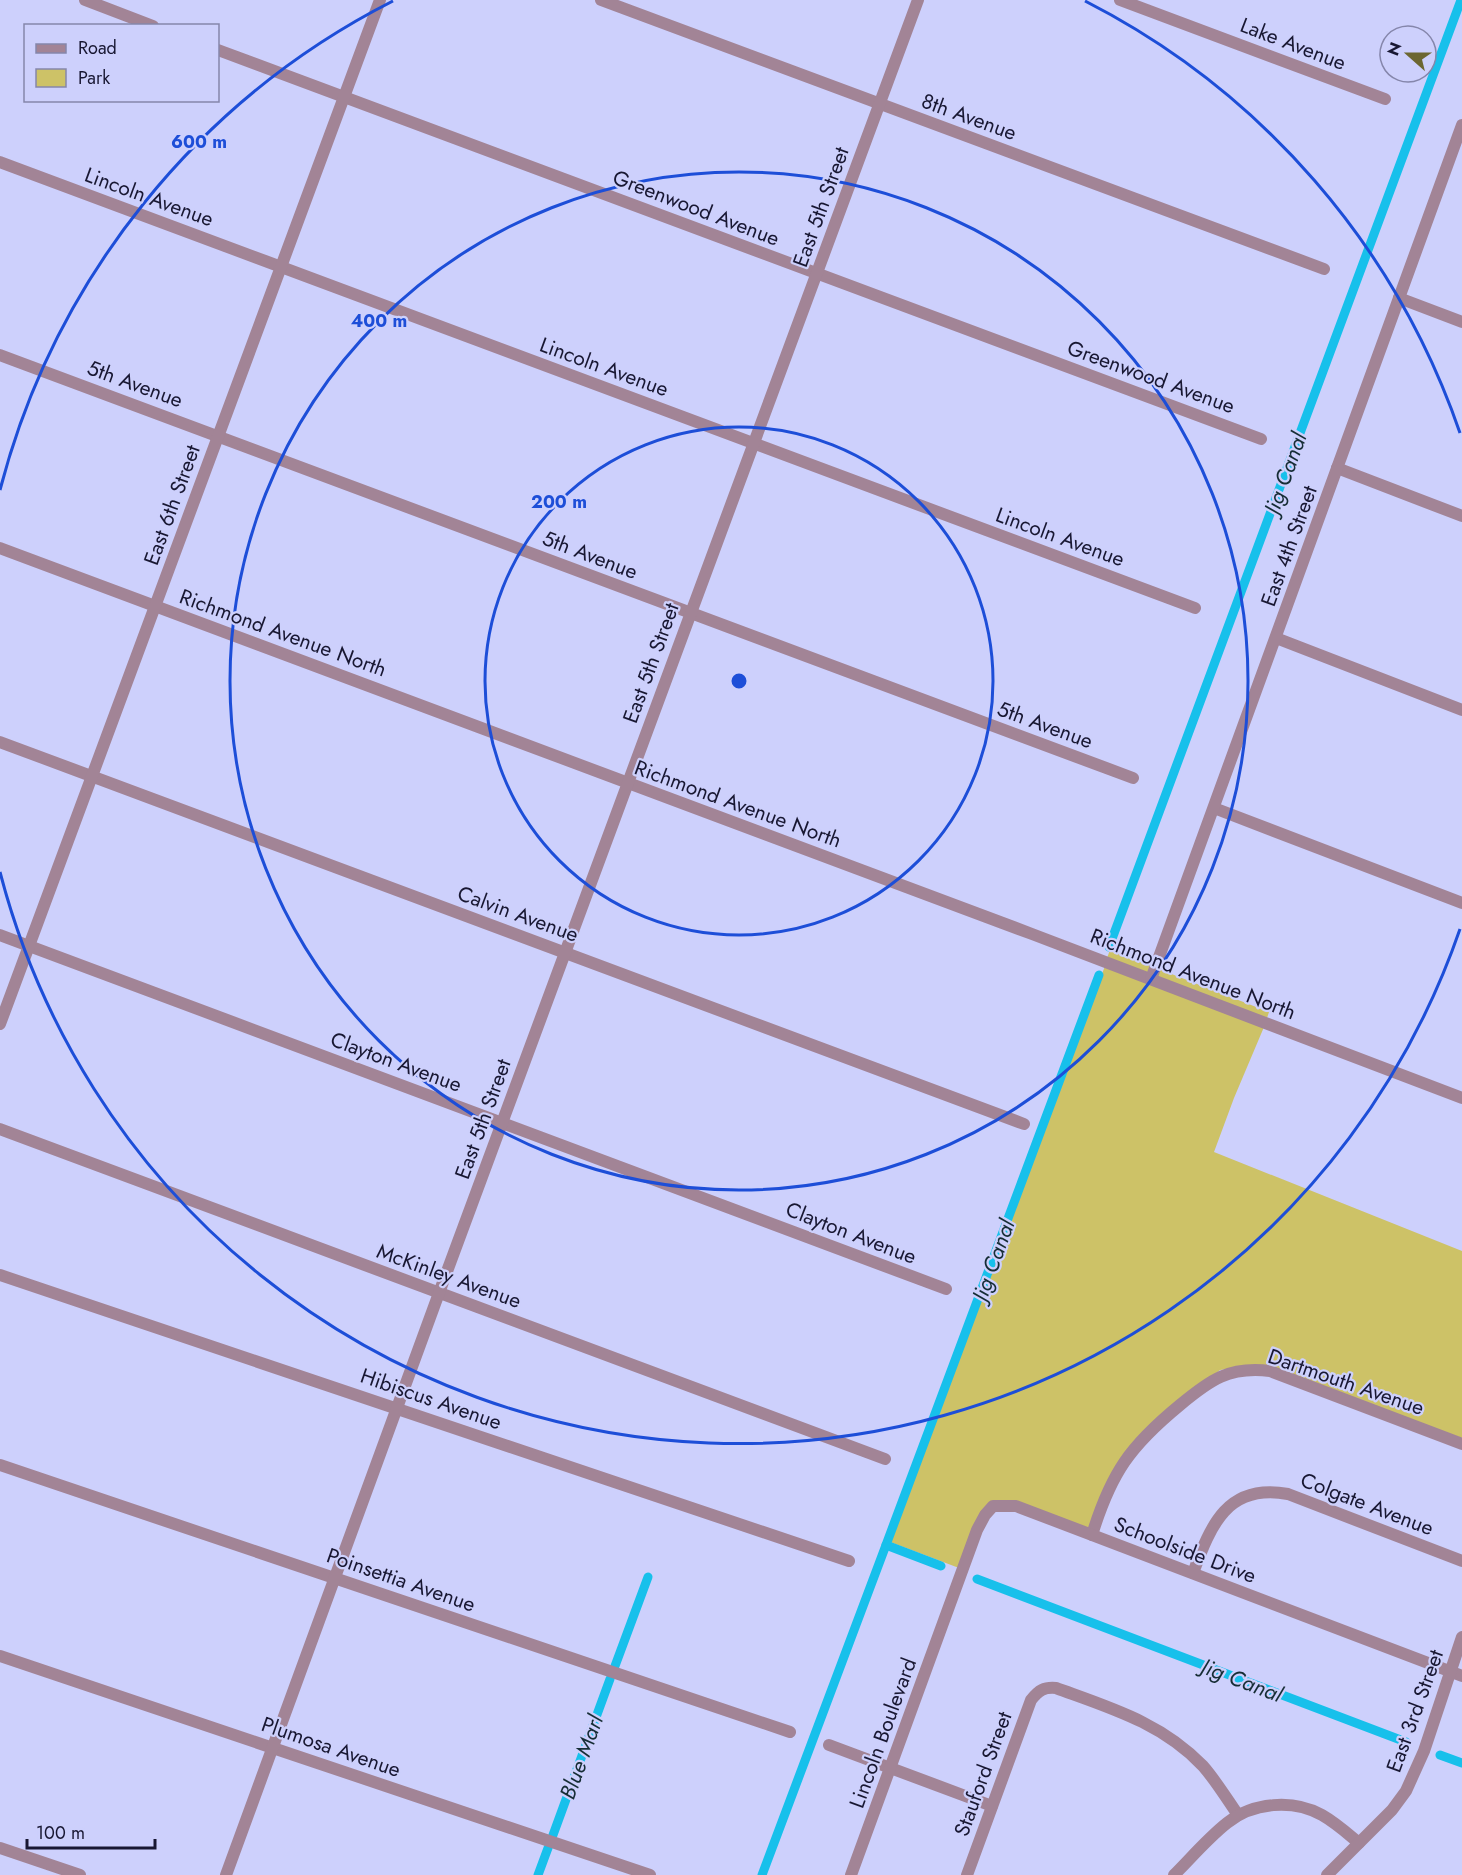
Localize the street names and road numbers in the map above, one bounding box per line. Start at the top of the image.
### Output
street label: Lake Avenue [1236,10,1350,78]
street label: 8th Avenue [917,86,1021,148]
street label: East 5th Street [785,143,857,271]
street label: Lincoln Avenue [80,160,218,234]
street label: Greenwood Avenue [608,162,784,254]
street label: Lincoln Avenue [535,330,673,404]
street label: Greenwood Avenue [1063,333,1239,421]
street label: 5th Avenue [83,353,187,415]
street label: East 6th Street [136,441,208,569]
street label: East 4th Street [1253,482,1325,610]
street label: Lincoln Avenue [991,500,1129,574]
street label: 5th Avenue [538,523,642,587]
street label: Richmond Avenue North [175,582,391,684]
street label: East 5th Street [615,599,687,727]
street label: 5th Avenue [993,694,1097,756]
street label: Richmond Avenue North [630,753,846,855]
street label: Calvin Avenue [453,878,583,950]
street label: Richmond Avenue North [1086,921,1300,1027]
street label: Clayton Avenue [326,1024,466,1100]
street label: East 5th Street [447,1055,519,1183]
street label: Clayton Avenue [781,1194,921,1272]
street label: McKinley Avenue [373,1236,526,1316]
street label: Dartmouth Avenue [1264,1341,1428,1423]
street label: Hibiscus Avenue [356,1361,506,1437]
street label: Colgate Avenue [1296,1465,1438,1543]
street label: Schoolside Drive [1110,1509,1261,1591]
street label: Poinsettia Avenue [323,1541,480,1620]
street label: East 3rd Street [1379,1645,1451,1777]
street label: Lincoln Boulevard [842,1654,924,1812]
street label: Stauford Street [947,1707,1019,1841]
street label: Plumosa Avenue [257,1709,405,1785]

